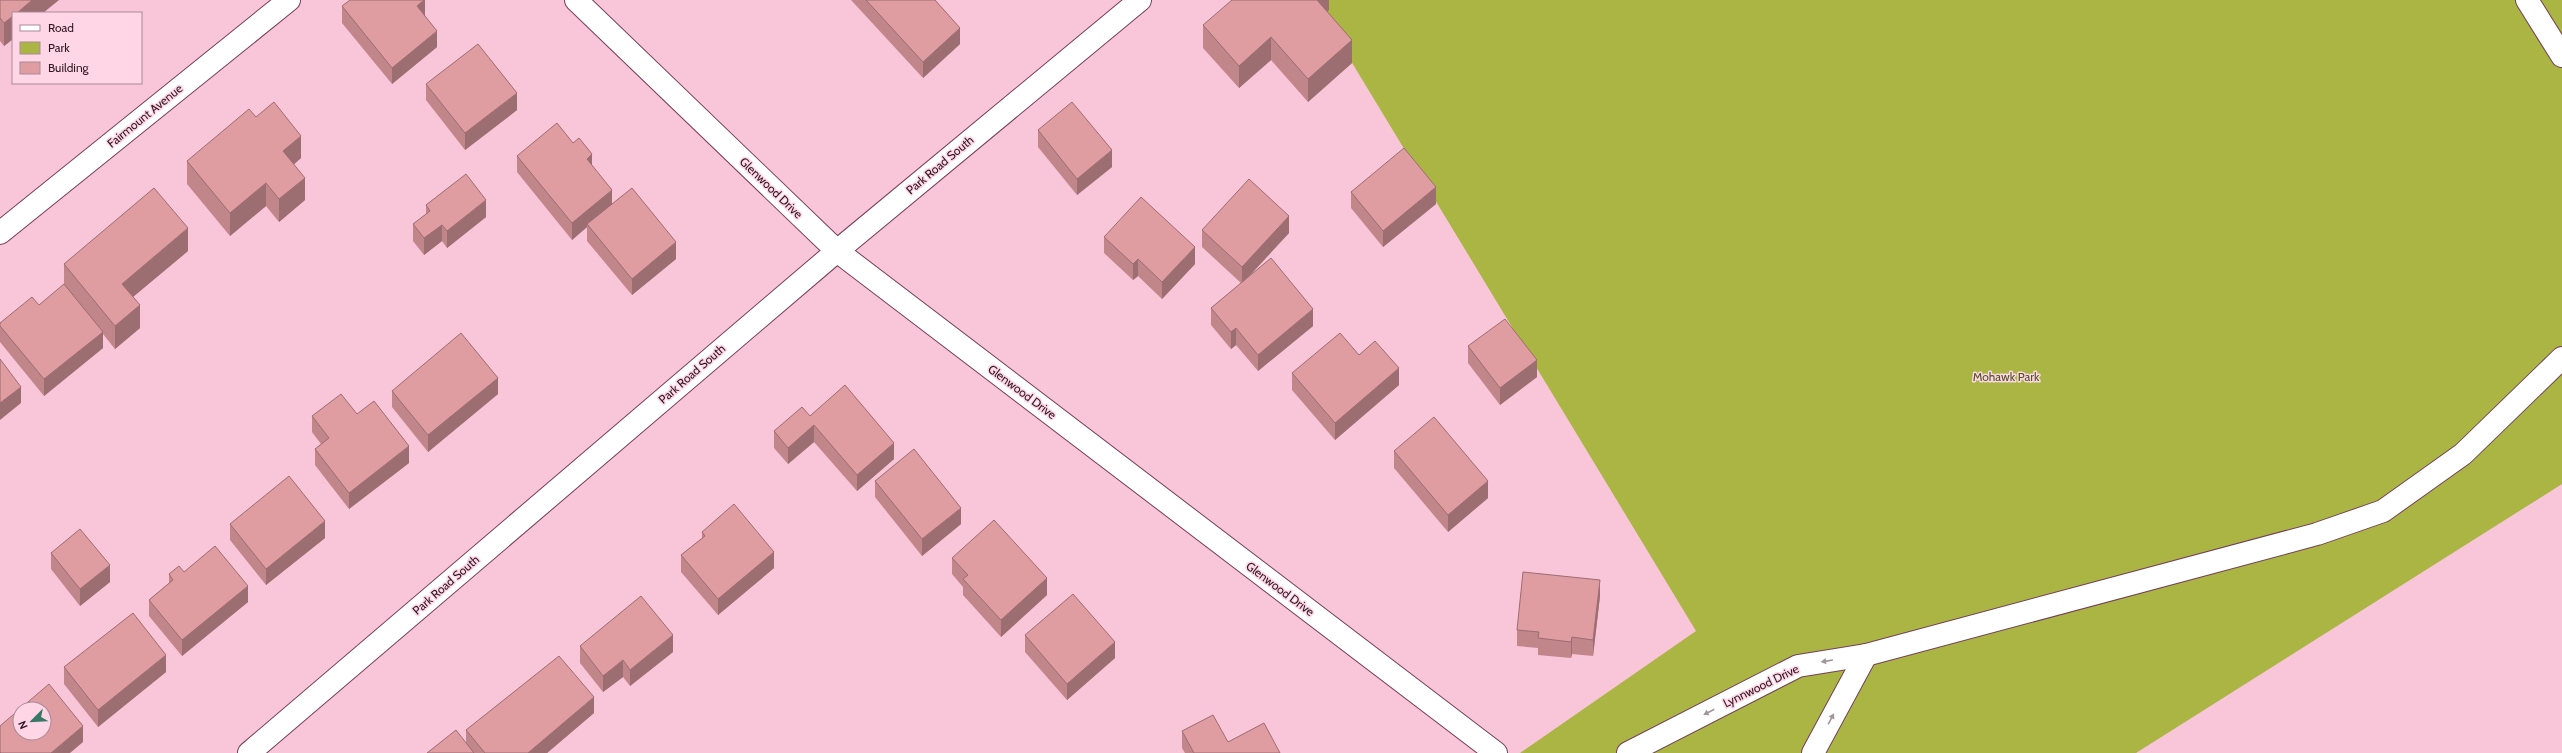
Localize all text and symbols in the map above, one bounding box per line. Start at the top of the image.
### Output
legend [12,12,142,84]
text: Road [48,20,74,35]
text: Park [48,40,70,55]
text: Building [48,60,90,75]
street label: Fairmount Avenue [104,81,185,151]
street label: Park Road South [903,132,976,197]
street label: Glenwood Drive [737,154,806,221]
street label: Park Road South [655,341,728,407]
street label: Glenwood Drive [985,361,1059,422]
park label: Mohawk Park [1973,369,2040,384]
street label: Park Road South [409,552,482,618]
street label: Glenwood Drive [1243,558,1317,619]
one-way arrow [1821,658,1833,664]
street label: Lynnwood Drive [1720,661,1801,710]
north arrow [12,701,52,741]
one-way arrow [1703,708,1714,715]
one-way arrow [1828,713,1835,724]
text: N [15,719,31,731]

